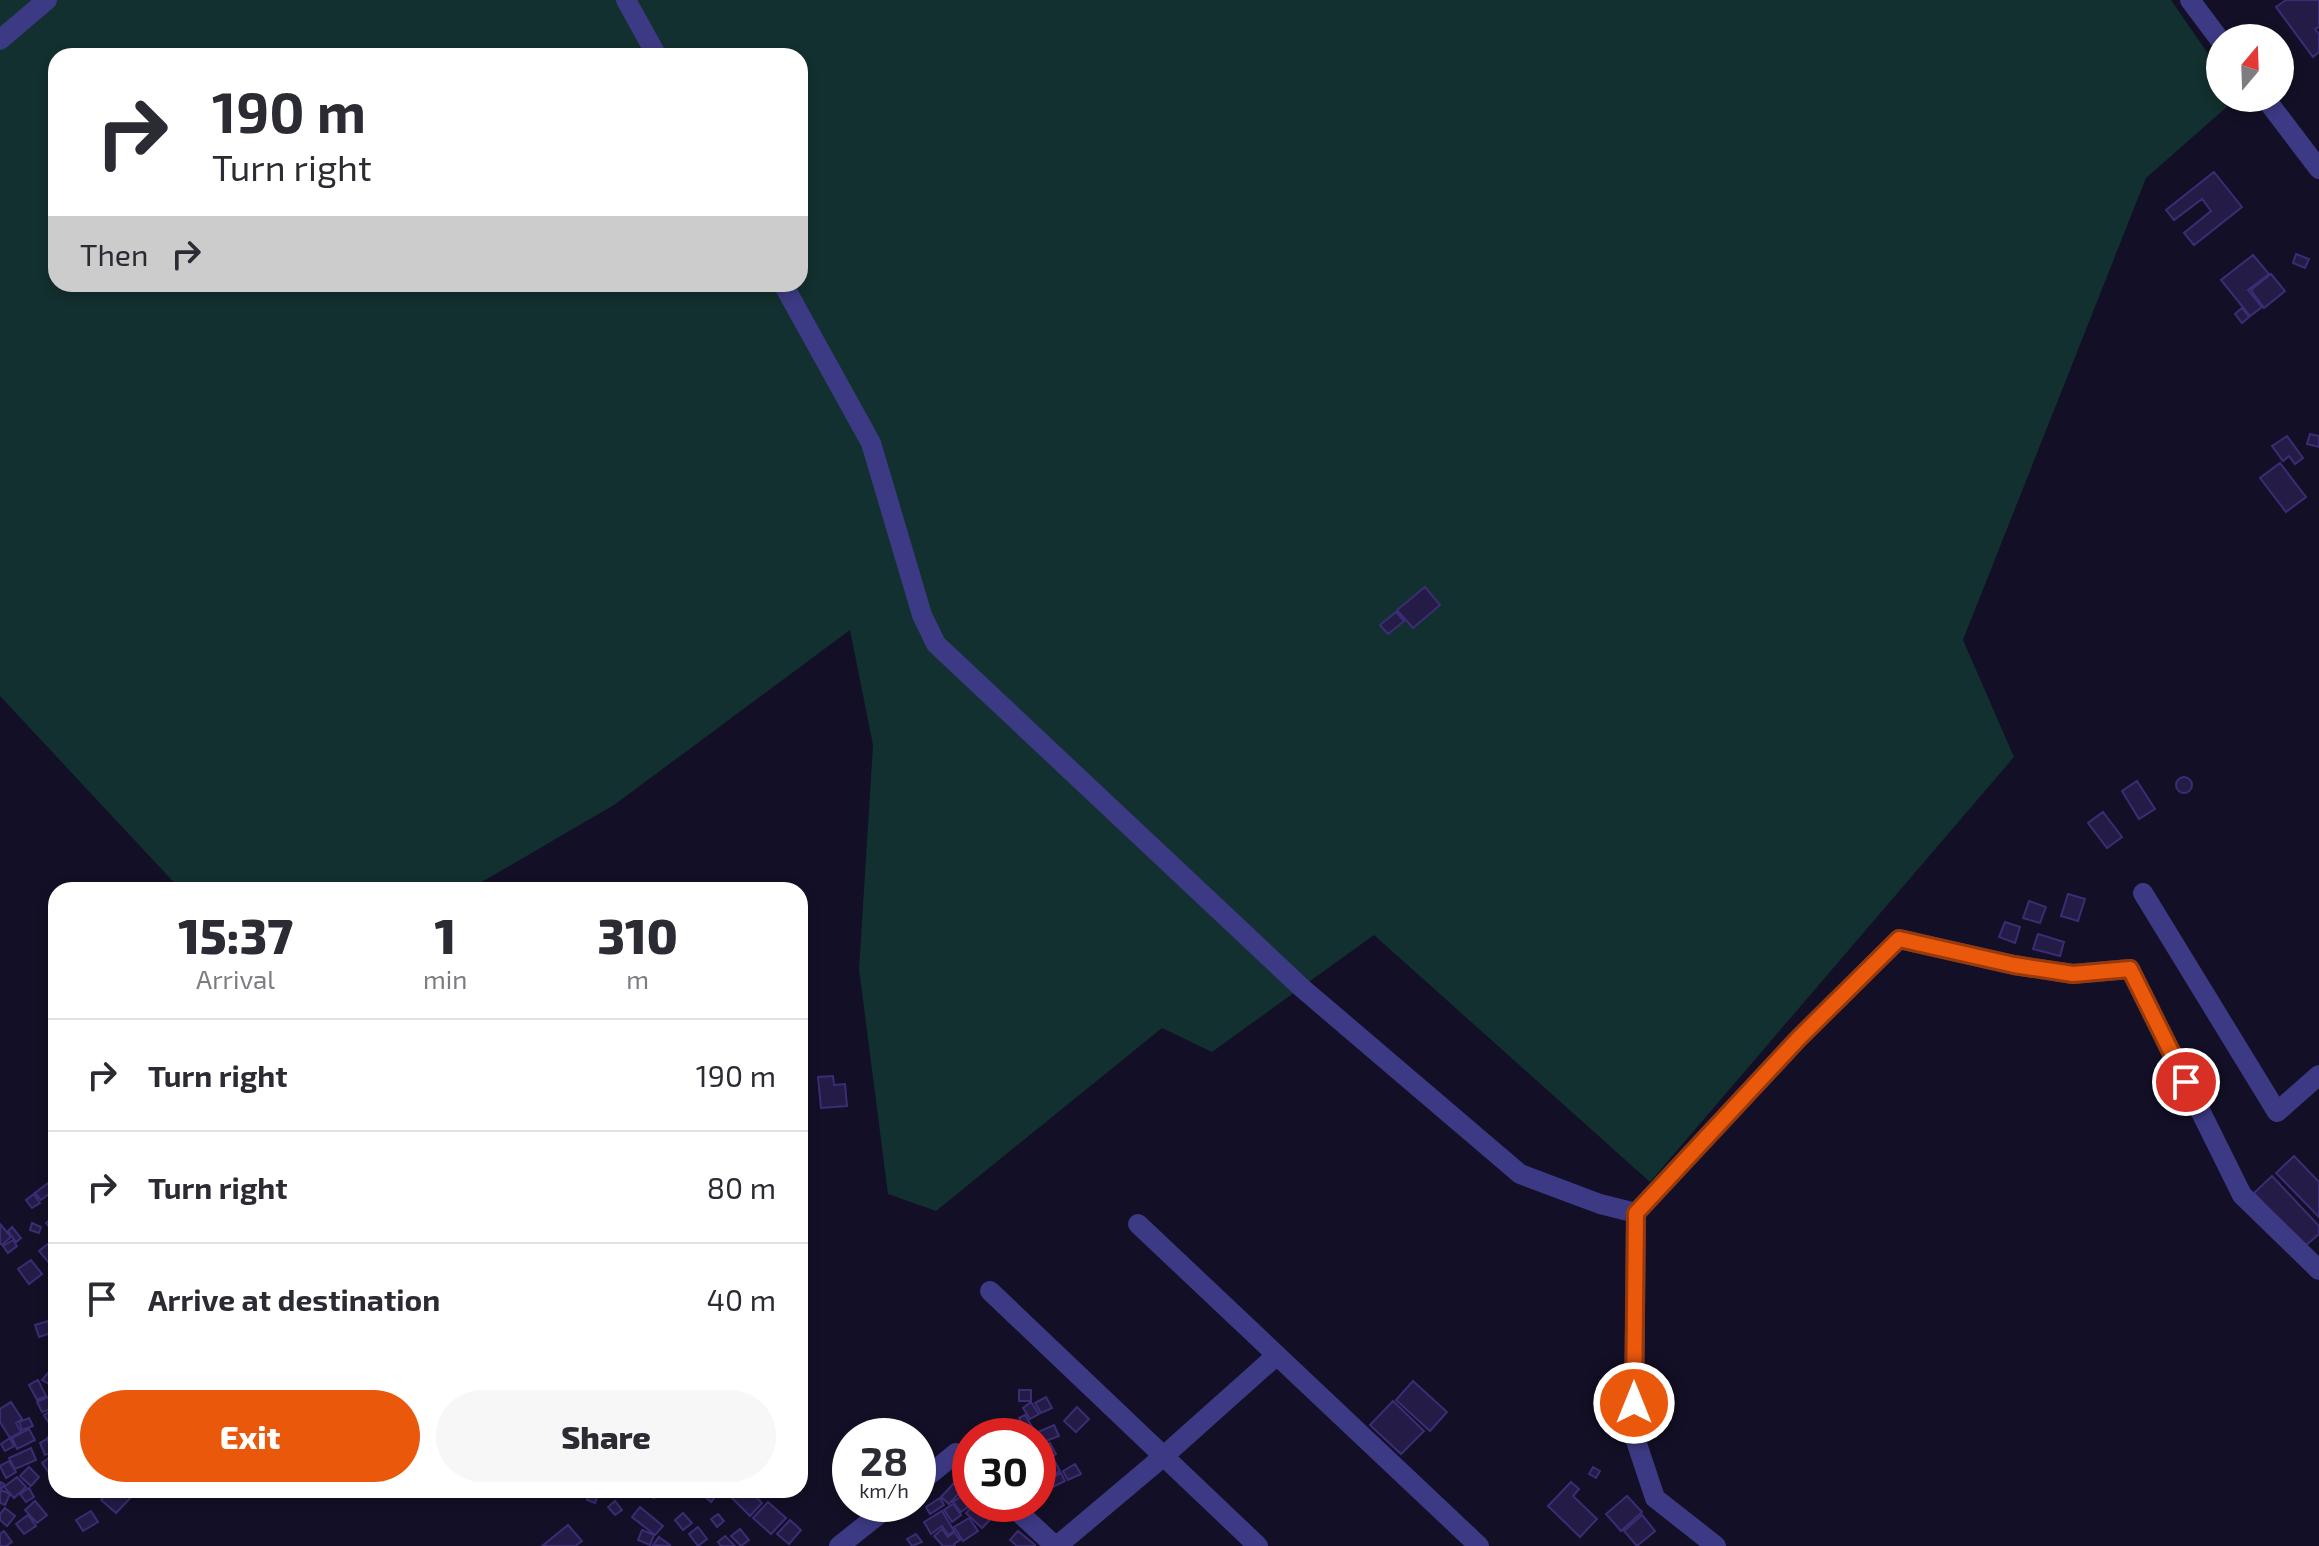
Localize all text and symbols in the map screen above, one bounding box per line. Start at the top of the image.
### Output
north arrow [2206,24,2294,112]
map controls [2206,24,2294,112]
text: 190 m [212,77,366,144]
icon: right [80,80,184,184]
text: Turn right [212,145,372,188]
icon: right [164,232,208,276]
text: Then [80,236,148,272]
text: 15:37 [178,906,293,964]
text: 1 [434,906,456,964]
text: 310 [598,906,678,964]
text: Arrival [196,963,275,994]
text: min [423,963,467,994]
text: m [626,963,649,994]
pin [2152,1048,2220,1116]
icon: right [80,1053,124,1097]
text: Turn right [148,1057,288,1093]
text: 190 m [696,1057,776,1093]
icon: arrive [2164,1060,2208,1104]
icon: right [80,1165,124,1209]
text: Turn right [148,1169,288,1205]
text: 80 m [707,1169,776,1205]
icon: arrive [80,1277,124,1321]
text: Arrive at destination [148,1281,440,1317]
text: 40 m [706,1281,776,1317]
position arrow [1592,1361,1676,1445]
button: Exit [80,1390,420,1482]
button: Share [436,1390,776,1482]
speed limit sign: 30 [952,1418,1056,1522]
text: 28 [860,1436,908,1484]
text: km/h [859,1478,909,1502]

